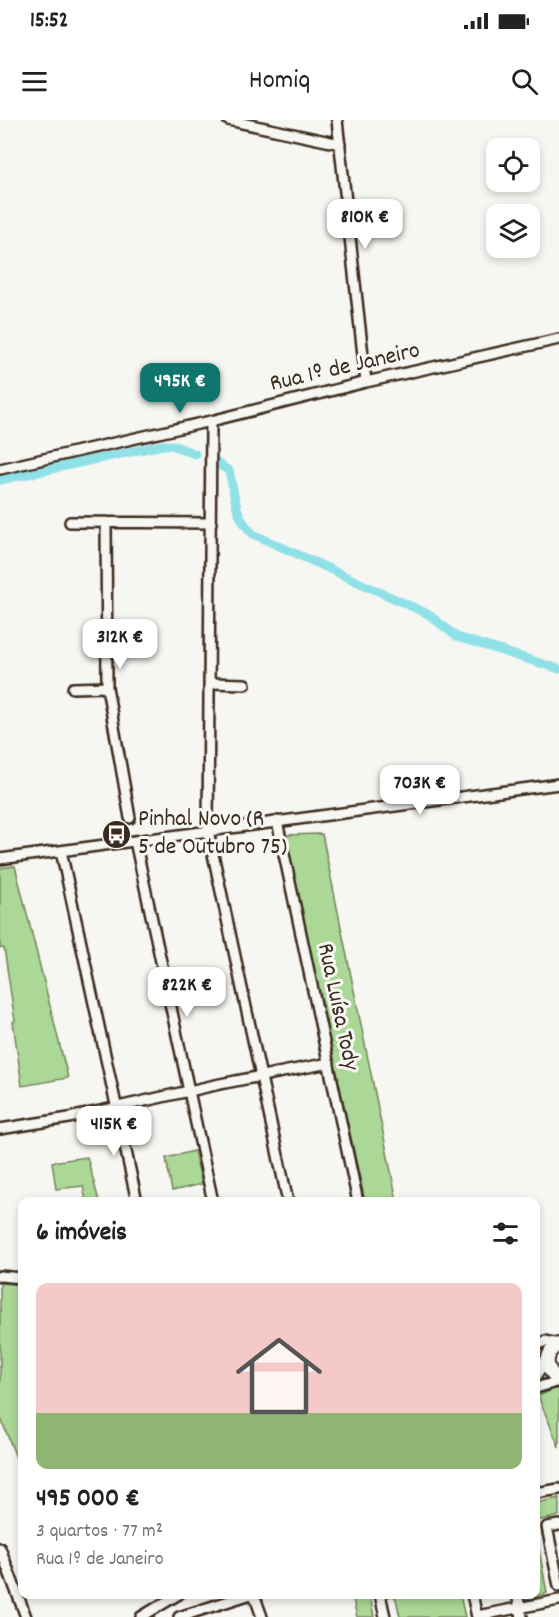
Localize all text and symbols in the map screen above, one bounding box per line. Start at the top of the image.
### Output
text: 15:52 [30,6,68,37]
text: Homiq [249,62,310,101]
icon: menu [18,65,51,98]
icon: search [508,65,541,98]
map controls [486,138,540,258]
button: locate [486,138,540,192]
pin: 810K € [316,199,414,250]
text: 810K € [341,204,389,232]
button: layers [486,204,540,258]
street label: Rua 1º de Janeiro [267,334,423,402]
pin: 495K € [131,363,229,414]
text: 495K € [154,368,206,396]
pin: 312K € [71,619,169,670]
text: 312K € [97,624,143,652]
pin: 703K € [371,765,469,816]
text: 703K € [394,770,446,798]
place label: Pinhal Novo (R 5 de Outubro 75) [138,803,287,865]
bus stop icon: Pinhal Novo (R 5 de Outubro 75) [101,818,133,850]
street label: Rua Luísa Tody [307,940,367,1075]
pin: 822K € [138,967,236,1018]
text: 822K € [162,972,212,1000]
pin: 415K € [65,1106,163,1157]
text: 415K € [91,1111,137,1139]
text: 6 imóveis [36,1215,127,1252]
icon: filters [489,1217,522,1250]
icon: home [225,1322,333,1430]
text: 495 000 € [36,1481,140,1518]
text: 3 quartos · 77 m² [36,1518,163,1546]
text: Rua 1º de Janeiro [36,1546,164,1574]

